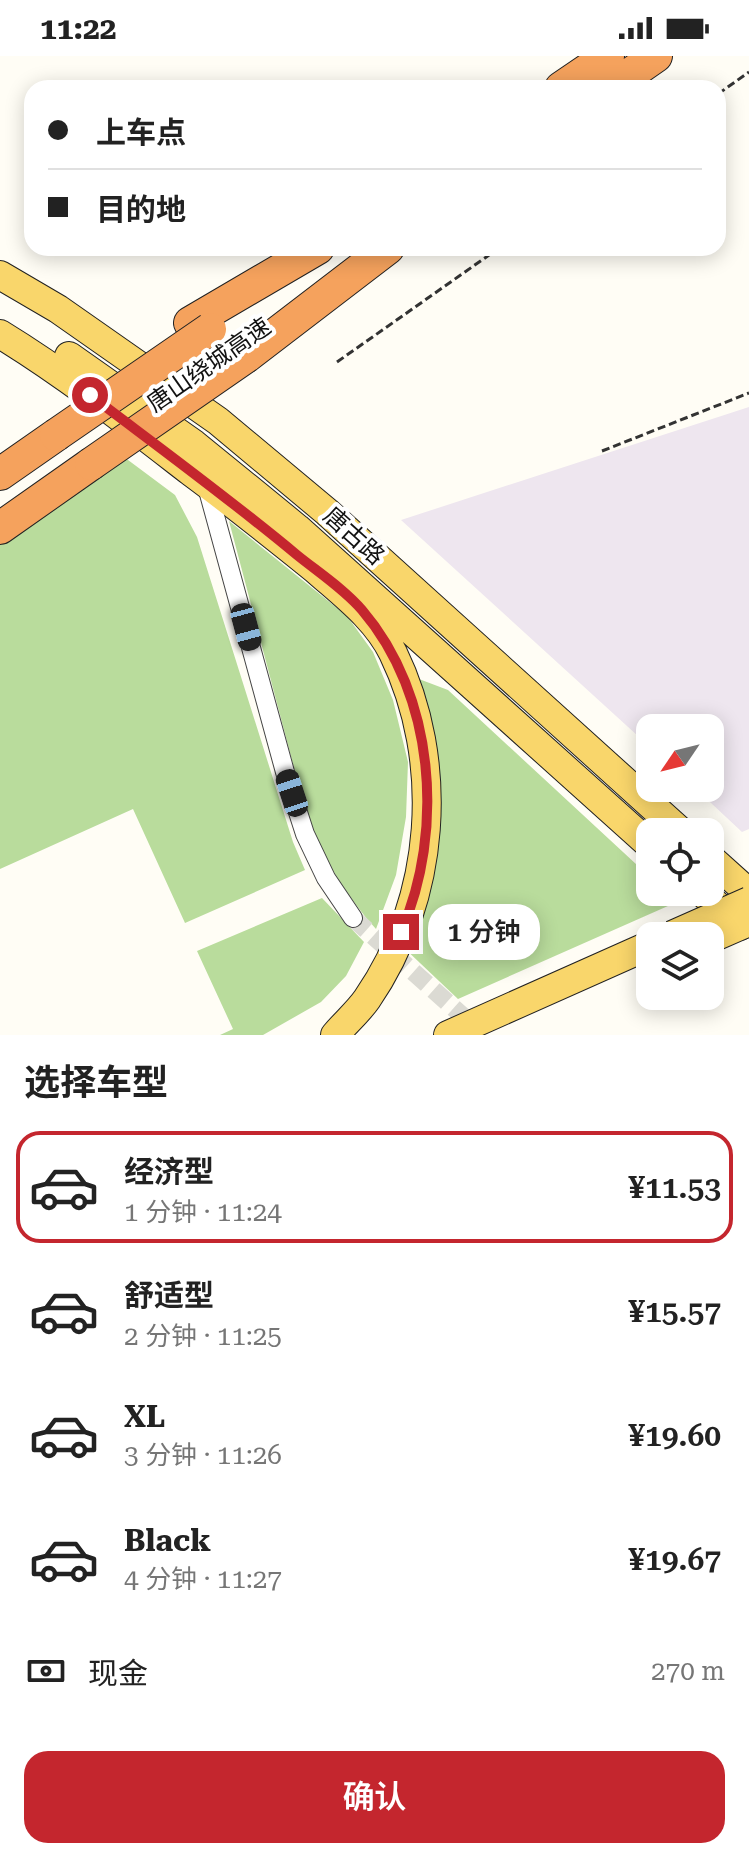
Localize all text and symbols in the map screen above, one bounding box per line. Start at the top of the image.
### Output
text: 11:22 [40,11,117,46]
text: 上车点 [96,115,186,150]
text: 目的地 [96,192,186,227]
street label: 唐山绕城高速 [142,312,276,418]
route start [72,377,108,413]
street label: 唐古路 [318,502,390,570]
car [228,601,264,653]
north arrow [636,714,724,802]
map controls [636,714,724,1010]
car [273,766,311,820]
button: locate [636,818,724,906]
callout: 1 分钟 [429,904,541,960]
route end [383,914,419,950]
text: 1 分钟 [447,917,521,947]
button: layers [636,922,724,1010]
text: 选择车型 [24,1062,168,1104]
icon: car [28,1151,100,1223]
text: 经济型 [124,1154,214,1189]
text: ¥11.53 [628,1170,721,1205]
text: 1 分钟 · 11:24 [124,1197,282,1227]
icon: car [28,1275,100,1347]
text: 舒适型 [124,1278,214,1313]
text: ¥15.57 [628,1294,721,1329]
text: 2 分钟 · 11:25 [124,1321,282,1351]
icon: car [28,1399,100,1471]
text: XL [124,1399,165,1434]
text: ¥19.60 [628,1418,721,1453]
text: 3 分钟 · 11:26 [124,1440,282,1470]
icon: car [28,1523,100,1595]
text: Black [124,1523,211,1558]
text: ¥19.67 [628,1542,721,1577]
text: 4 分钟 · 11:27 [124,1564,282,1594]
icon: cash [24,1649,68,1693]
text: 现金 [88,1656,148,1691]
text: 270 m [651,1656,725,1686]
button: 确认 [24,1751,725,1843]

